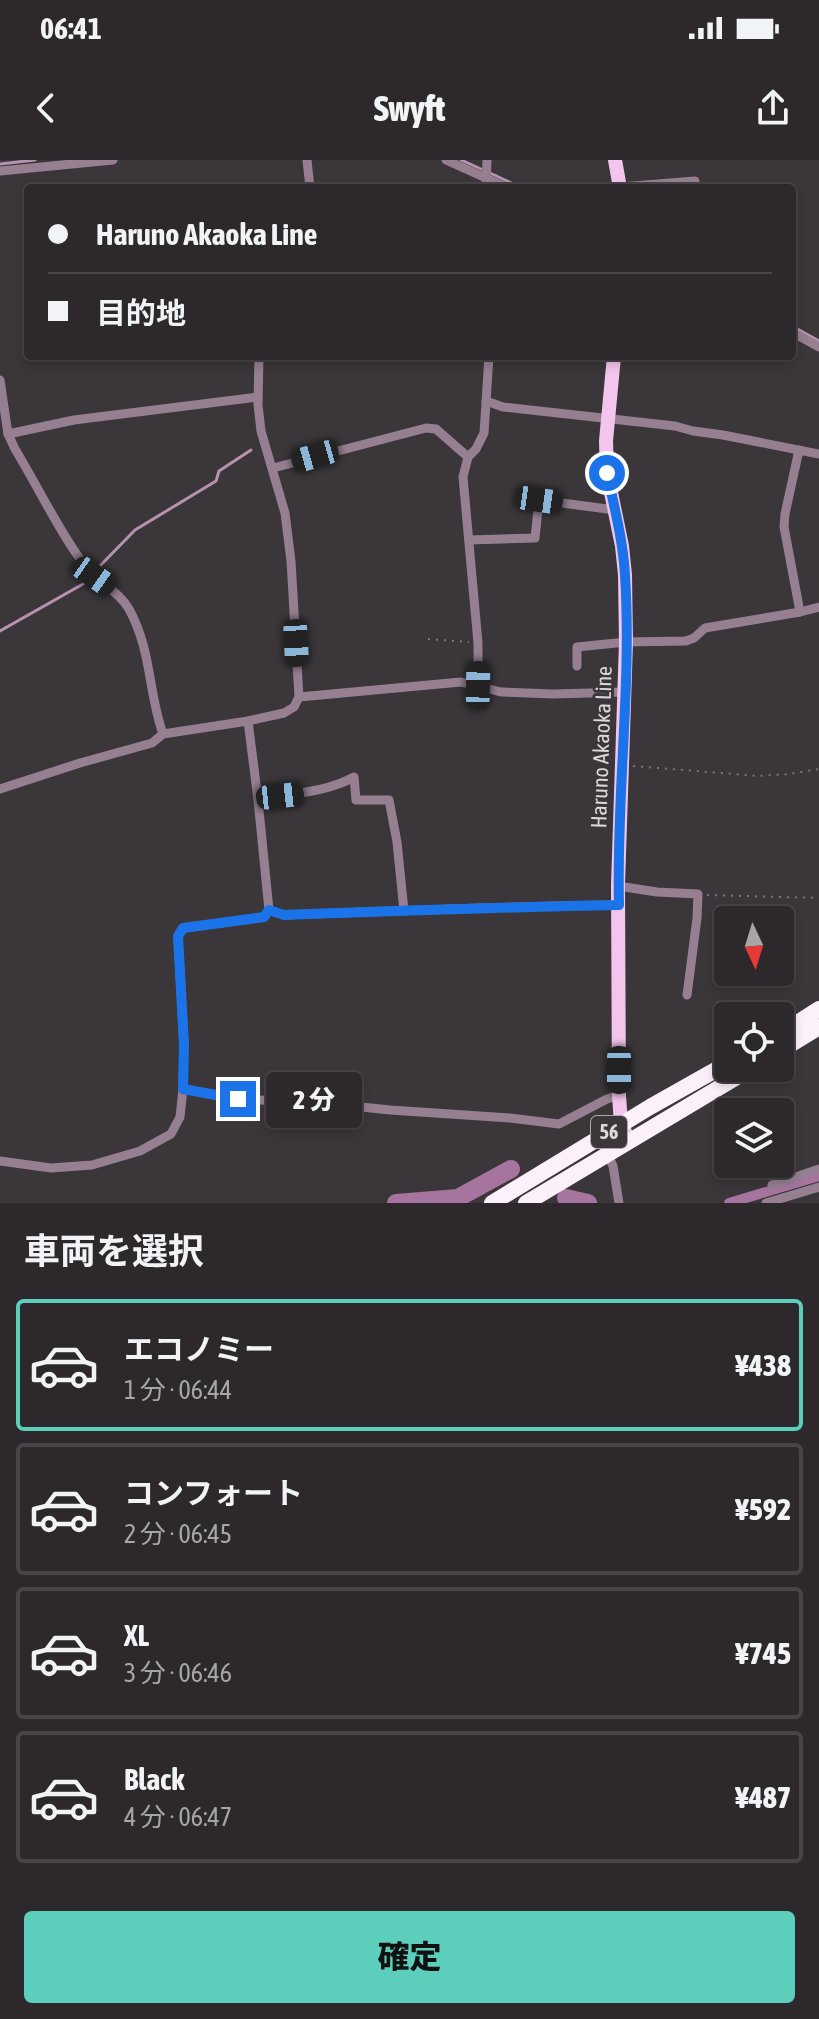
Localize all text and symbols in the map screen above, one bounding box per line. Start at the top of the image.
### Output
text: 06:41 [40,11,102,45]
icon: back [24,86,68,130]
icon: share [751,86,795,130]
text: Swyft [374,87,445,129]
text: Haruno Akaoka Line [96,217,317,251]
text: 目的地 [96,296,186,330]
car [289,438,341,474]
route start [589,455,625,491]
car [514,485,564,515]
car [67,552,121,600]
car [283,618,309,668]
car [466,661,490,709]
street label: Haruno Akaoka Line [585,665,617,829]
car [255,782,305,810]
north arrow [714,906,794,986]
map controls [714,906,794,1178]
button: locate [714,1002,794,1082]
car [607,1046,631,1094]
callout: 2 分 [266,1071,362,1127]
route end [220,1081,256,1117]
text: 2 分 [293,1085,335,1115]
button: layers [714,1098,794,1178]
road number: 56 [591,1116,627,1148]
text: 車両を選択 [24,1230,204,1272]
icon: car [28,1329,100,1401]
text: エコノミー [124,1332,274,1366]
text: ¥438 [735,1348,791,1382]
text: 1 分 · 06:44 [124,1375,232,1405]
icon: car [28,1473,100,1545]
text: コンフォート [124,1476,303,1510]
text: ¥592 [735,1492,791,1526]
text: 2 分 · 06:45 [124,1519,232,1549]
icon: car [28,1617,100,1689]
text: XL [124,1618,149,1652]
text: ¥745 [735,1636,791,1670]
text: 3 分 · 06:46 [124,1658,232,1688]
icon: car [28,1761,100,1833]
text: Black [124,1762,184,1796]
text: ¥487 [735,1780,791,1814]
text: 4 分 · 06:47 [124,1802,232,1832]
button: 確定 [24,1911,795,2003]

